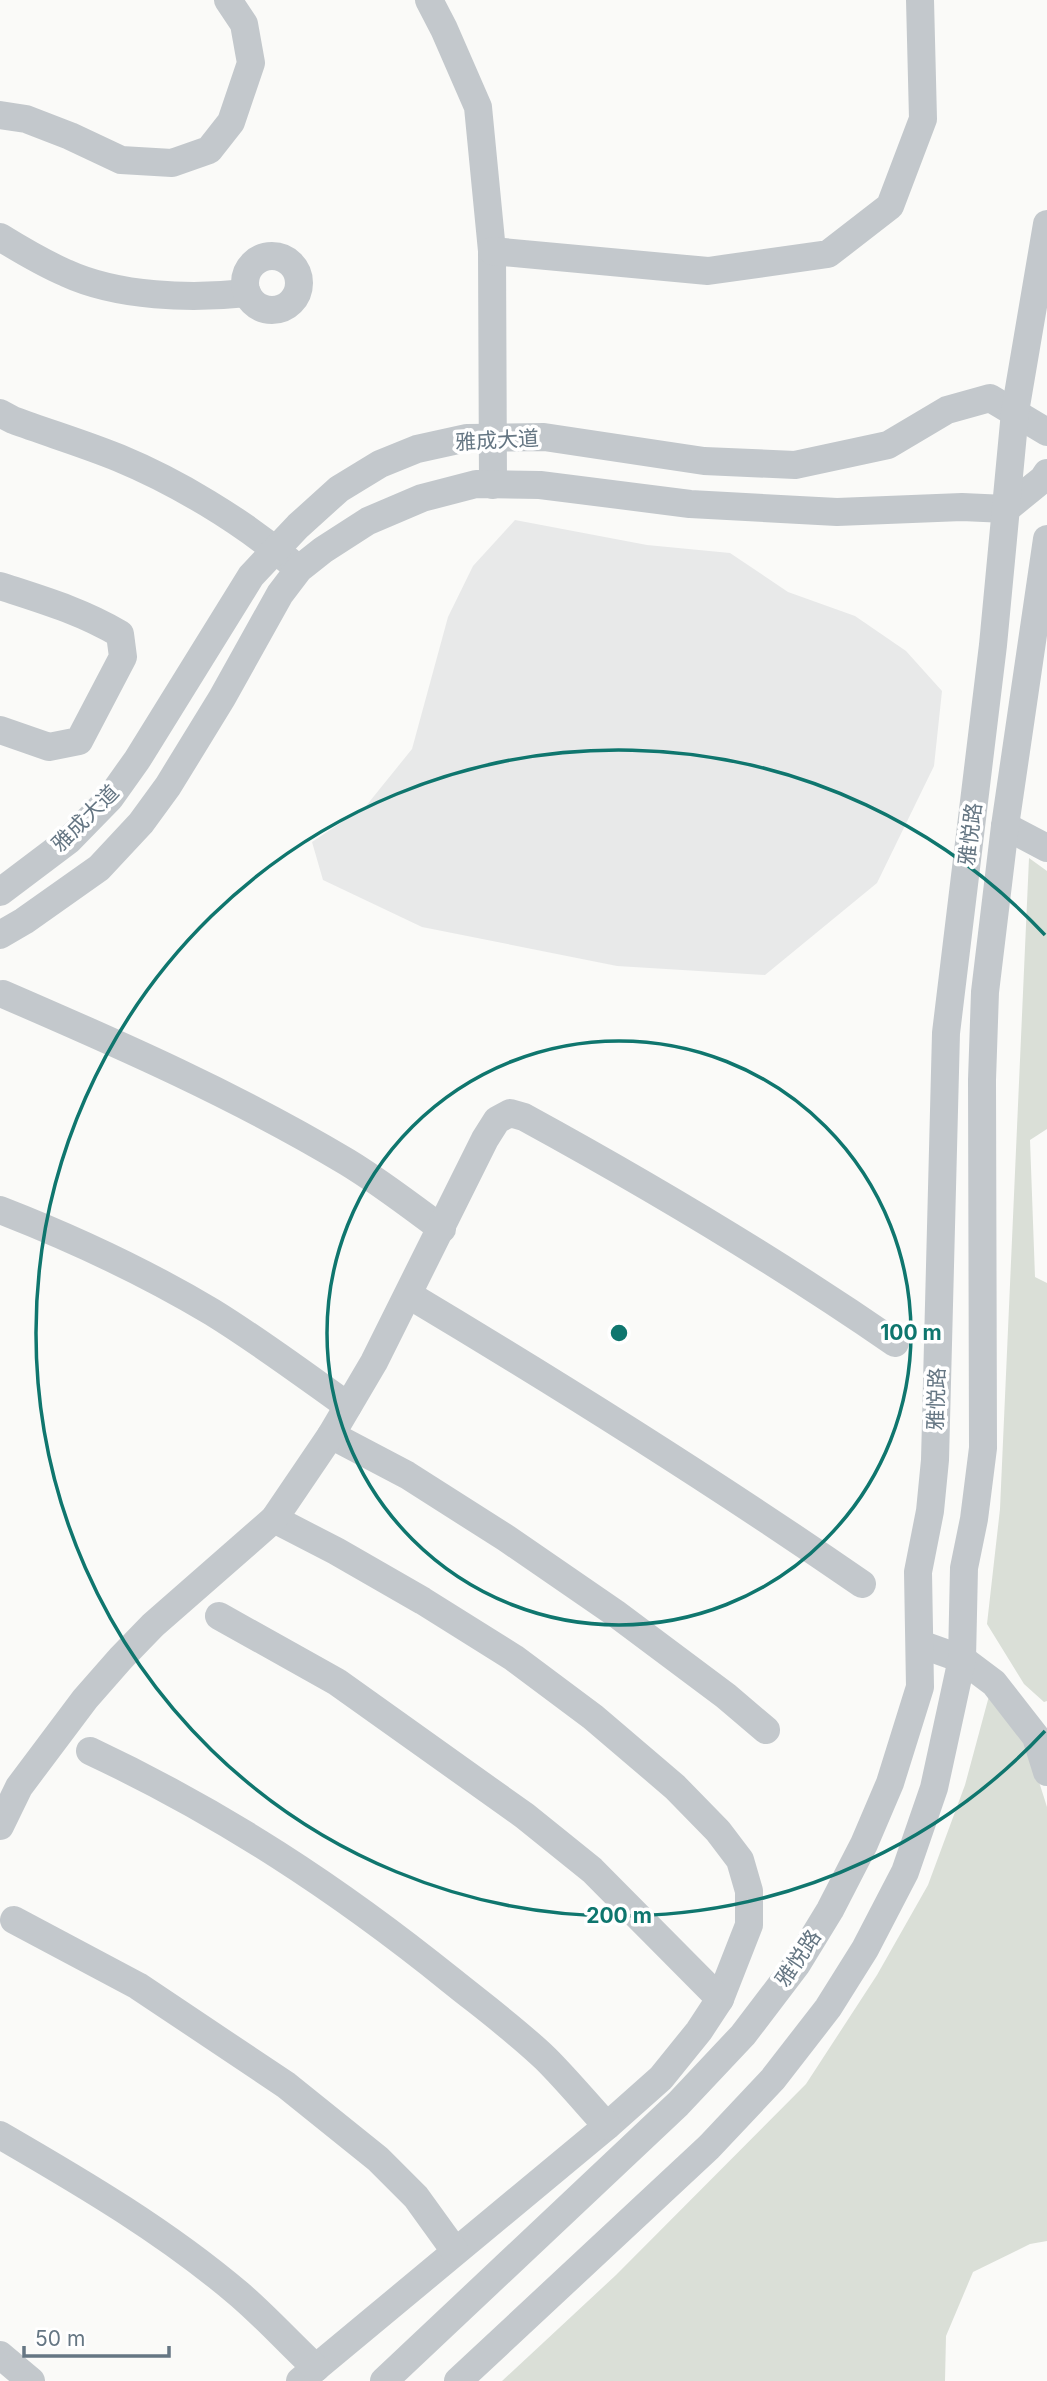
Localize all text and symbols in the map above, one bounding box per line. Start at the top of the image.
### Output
street label: 雅成大道 [454,425,540,455]
street label: 雅成大道 [46,779,124,857]
street label: 雅悦路 [954,801,986,867]
text: 100 m [880,1320,942,1345]
centre of rings [607,1321,631,1345]
street label: 雅悦路 [922,1367,950,1431]
text: 200 m [586,1903,652,1928]
street label: 雅悦路 [770,1925,826,1991]
scale bar [24,2314,170,2358]
text: 50 m [35,2326,85,2351]

